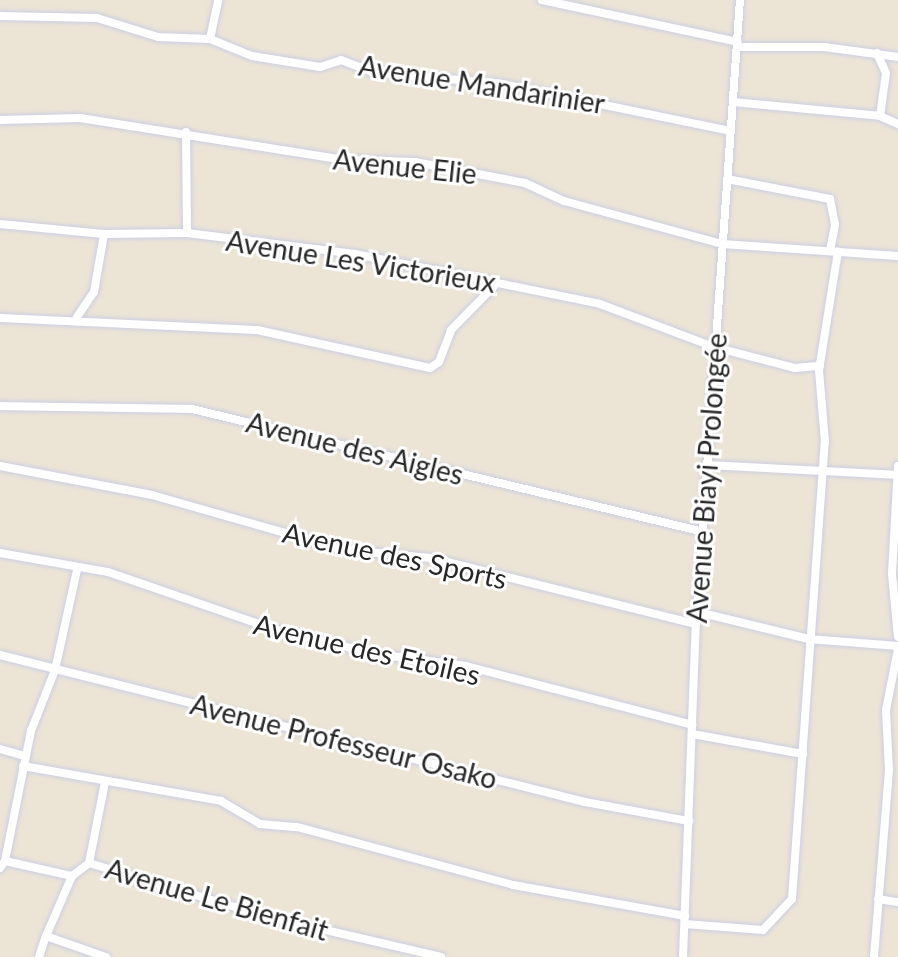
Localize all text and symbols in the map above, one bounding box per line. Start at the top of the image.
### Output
street label: Avenue Mandarinier [356,48,608,120]
street label: Avenue Elie [332,142,478,190]
street label: Avenue Les Victorieux [223,223,499,299]
street label: Avenue Biayi Prolongée [679,332,733,624]
street label: Avenue des Aigles [243,405,467,491]
street label: Avenue des Sports [280,515,510,595]
street label: Avenue des Etoiles [251,607,483,691]
street label: Avenue Professeur Osako [187,687,501,795]
street label: Avenue Le Bienfait [102,851,332,947]

